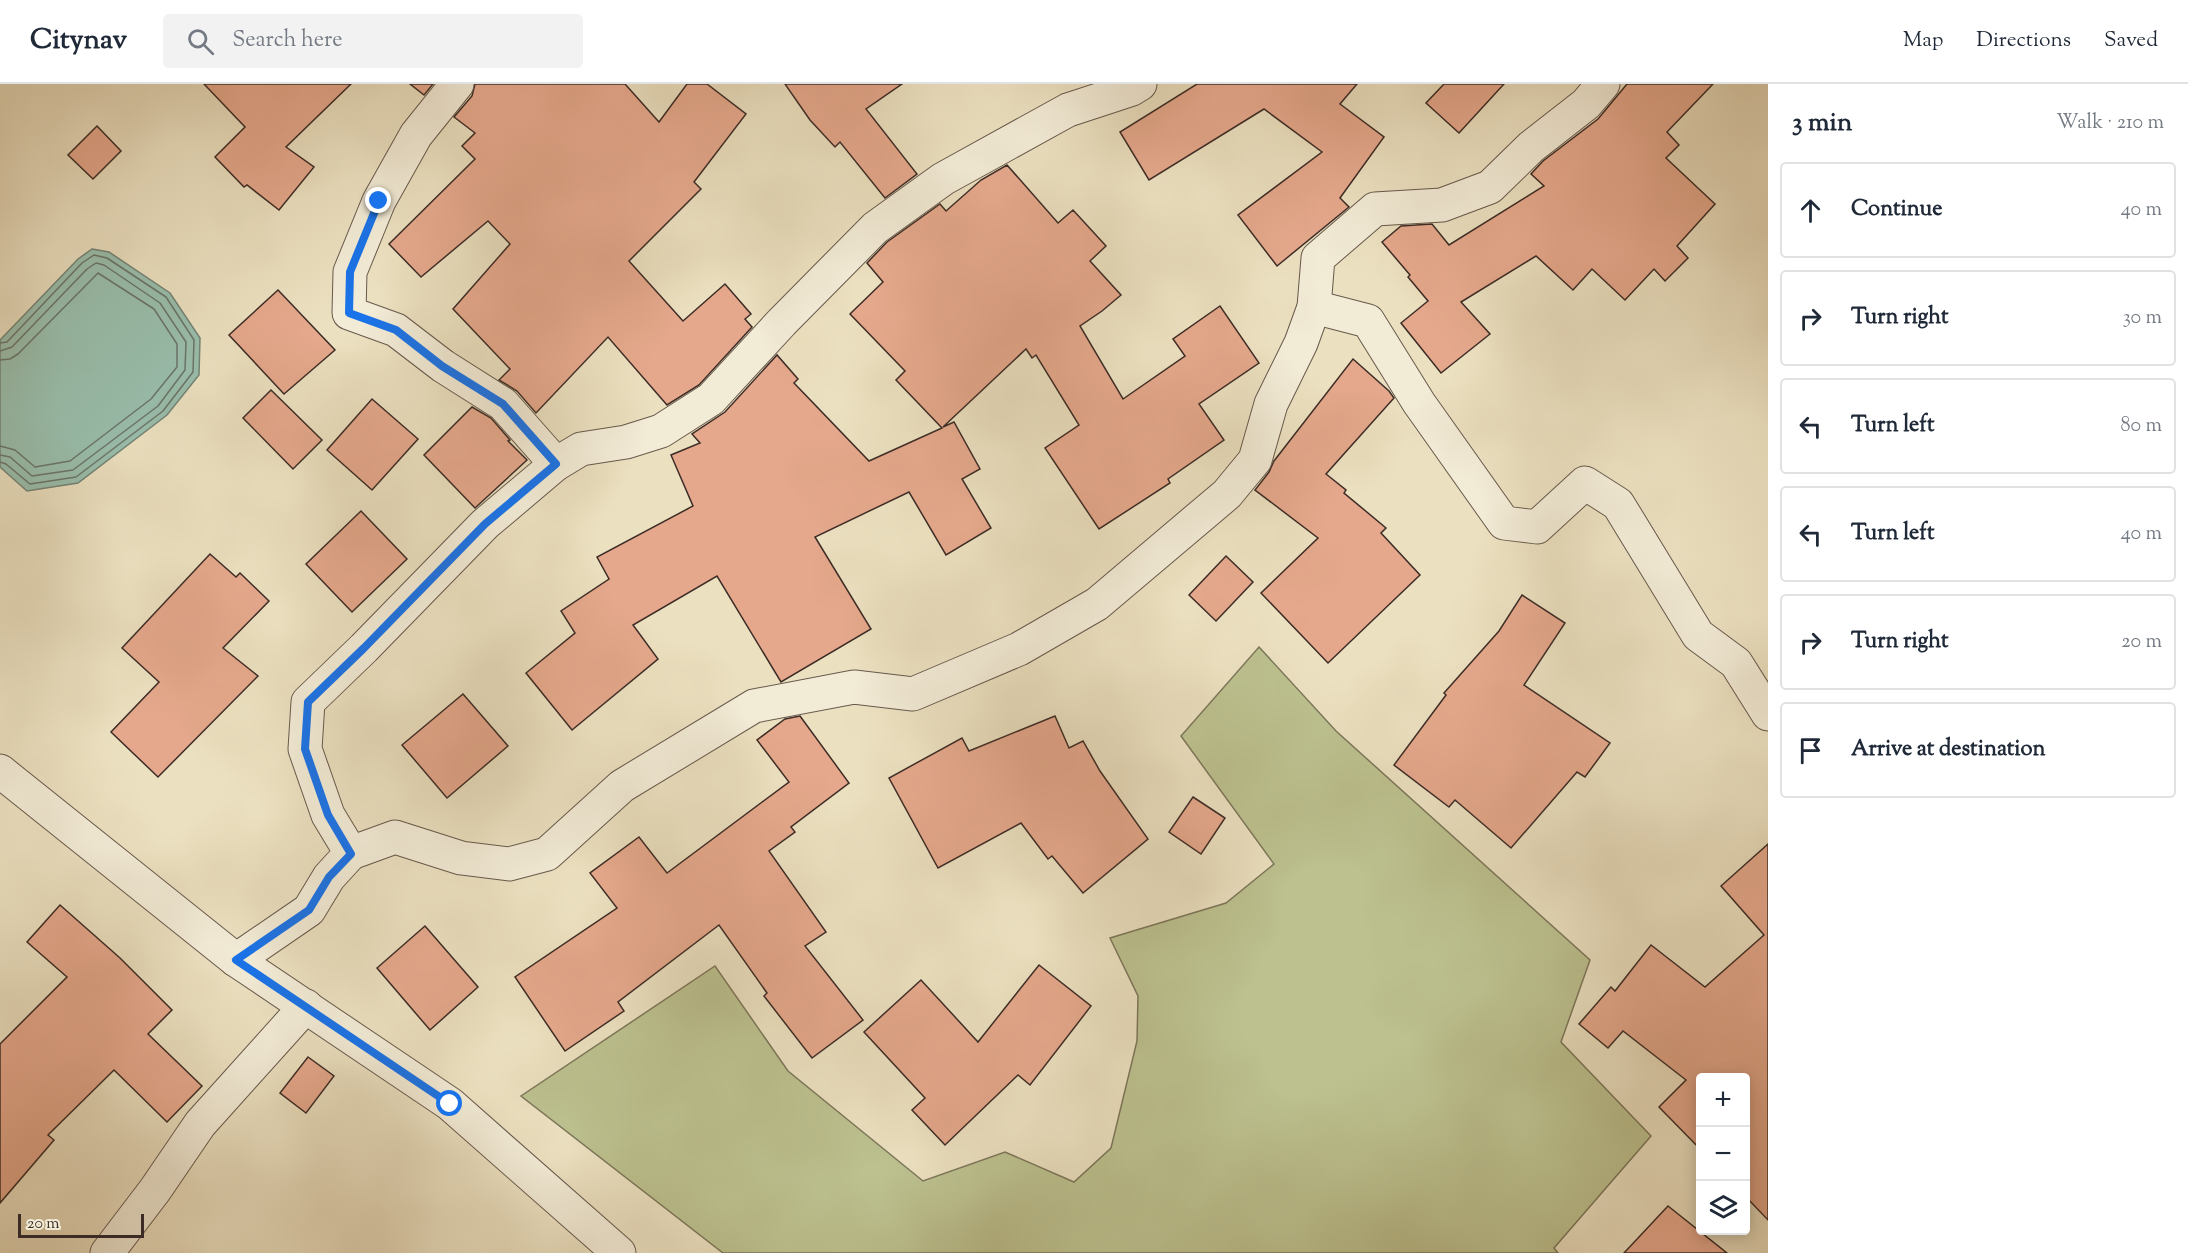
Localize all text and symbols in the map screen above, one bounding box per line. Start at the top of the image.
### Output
search box [163,14,583,68]
text: Citynav [30,21,127,61]
icon: search [184,25,217,58]
text: Search here [232,25,343,57]
text: Map [1903,26,1943,56]
text: Directions [1976,26,2071,56]
text: Saved [2104,26,2158,56]
text: 3 min [1792,105,1852,142]
text: Walk · 210 m [2056,109,2164,138]
route end [365,187,391,213]
icon: ahead [1794,194,1827,227]
text: Continue [1851,194,1942,226]
text: 40 m [2121,196,2162,225]
icon: right [1794,302,1827,335]
text: Turn right [1851,302,1948,334]
text: 30 m [2123,304,2162,333]
icon: left [1794,410,1827,443]
text: Turn left [1851,410,1934,442]
text: 80 m [2121,412,2162,441]
icon: left [1794,518,1827,551]
text: Turn left [1851,518,1934,550]
text: 40 m [2121,520,2162,549]
icon: right [1794,626,1827,659]
text: Turn right [1851,626,1948,658]
text: 20 m [2121,628,2162,657]
icon: arrive [1794,734,1827,767]
text: Arrive at destination [1851,734,2046,766]
map controls [1696,1073,1750,1235]
button: + [1696,1073,1750,1127]
route start [436,1090,462,1116]
button: − [1696,1127,1750,1181]
button: layers [1696,1181,1750,1235]
scale bar [18,1211,144,1238]
text: 20 m [27,1213,60,1236]

